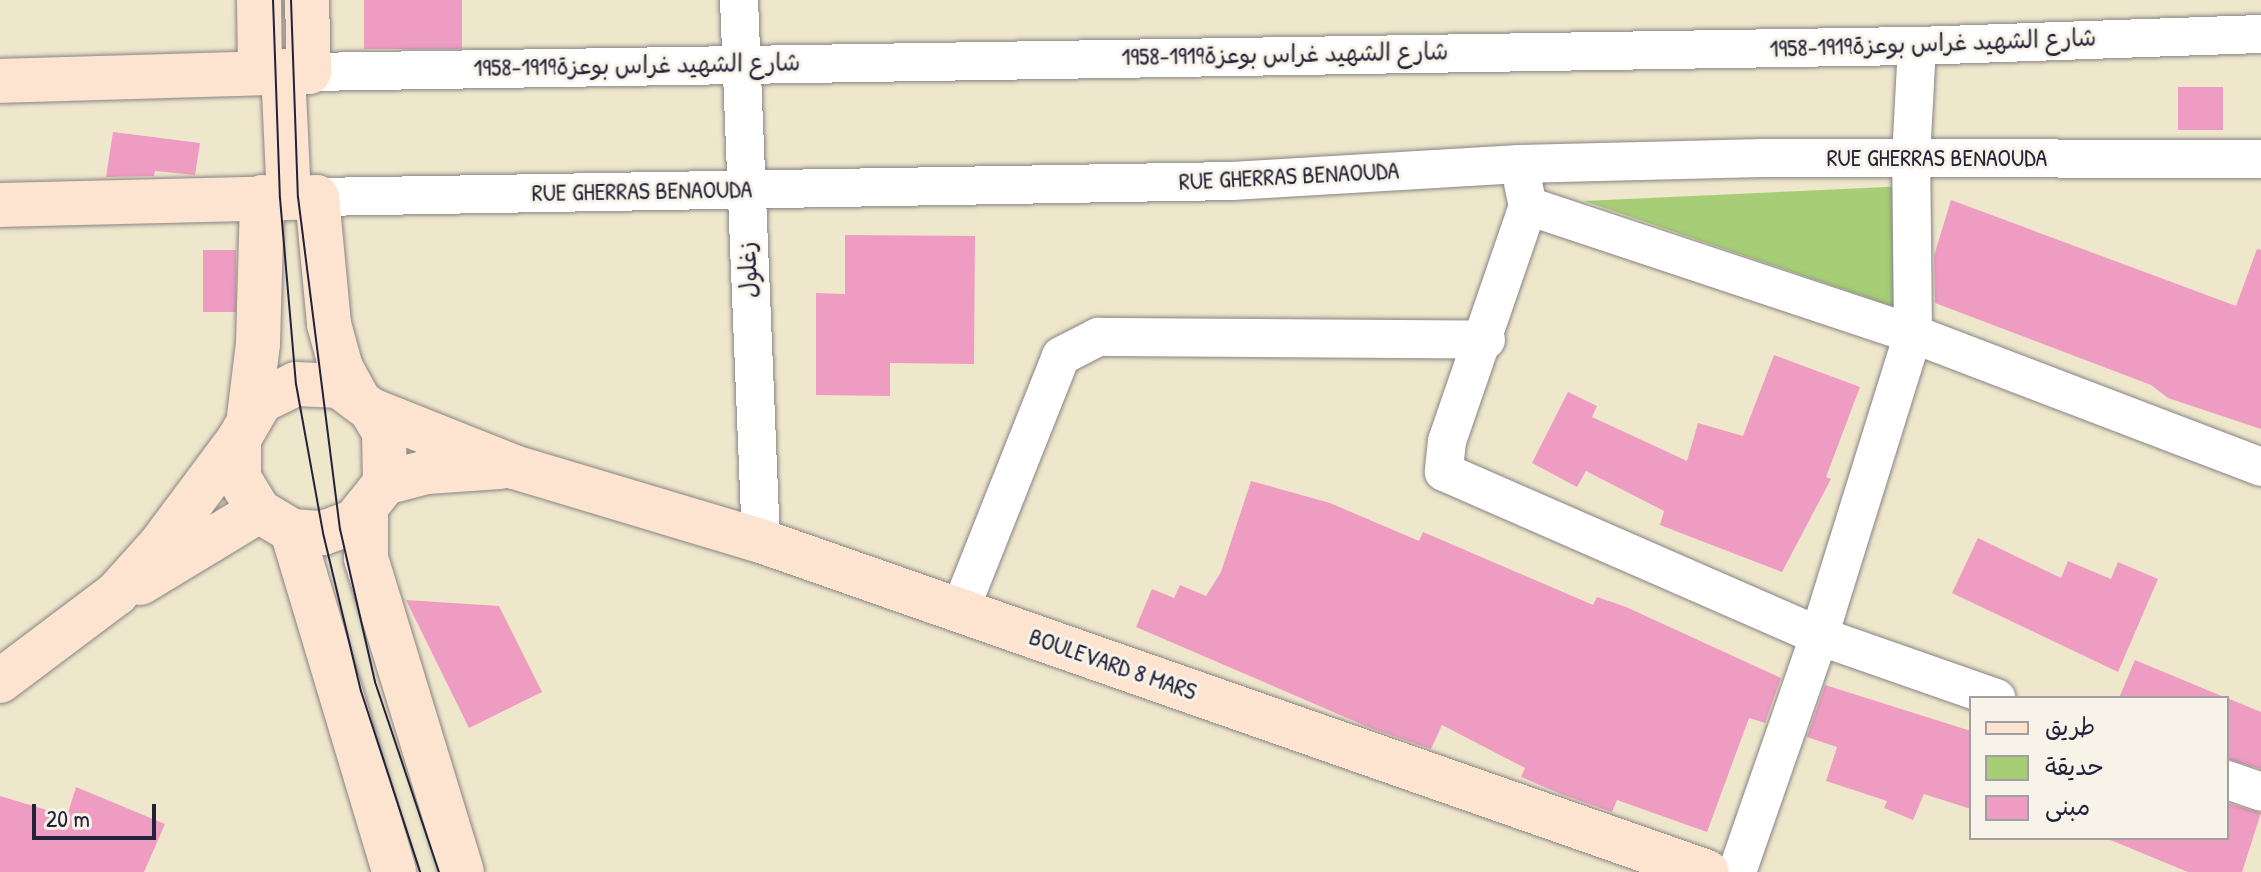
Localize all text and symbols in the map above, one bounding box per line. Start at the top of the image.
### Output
street label: شارع الشهيد غراس بوعزة1919-1958 [1769,23,2097,63]
street label: شارع الشهيد غراس بوعزة1919-1958 [1121,37,1449,71]
street label: شارع الشهيد غراس بوعزة1919-1958 [473,48,801,82]
street label: RUE GHERRAS BENAOUDA [1827,144,2047,172]
street label: RUE GHERRAS BENAOUDA [1178,156,1400,196]
street label: RUE GHERRAS BENAOUDA [531,175,753,207]
street label: زغلول [732,241,764,299]
street label: BOULEVARD 8 MARS [1026,622,1200,706]
legend [1969,696,2229,840]
text: طريق [2045,710,2095,742]
text: حديقة [2045,750,2104,782]
scale bar [36,788,160,838]
text: مبنى [2045,790,2090,822]
text: 20 m [46,802,90,834]

